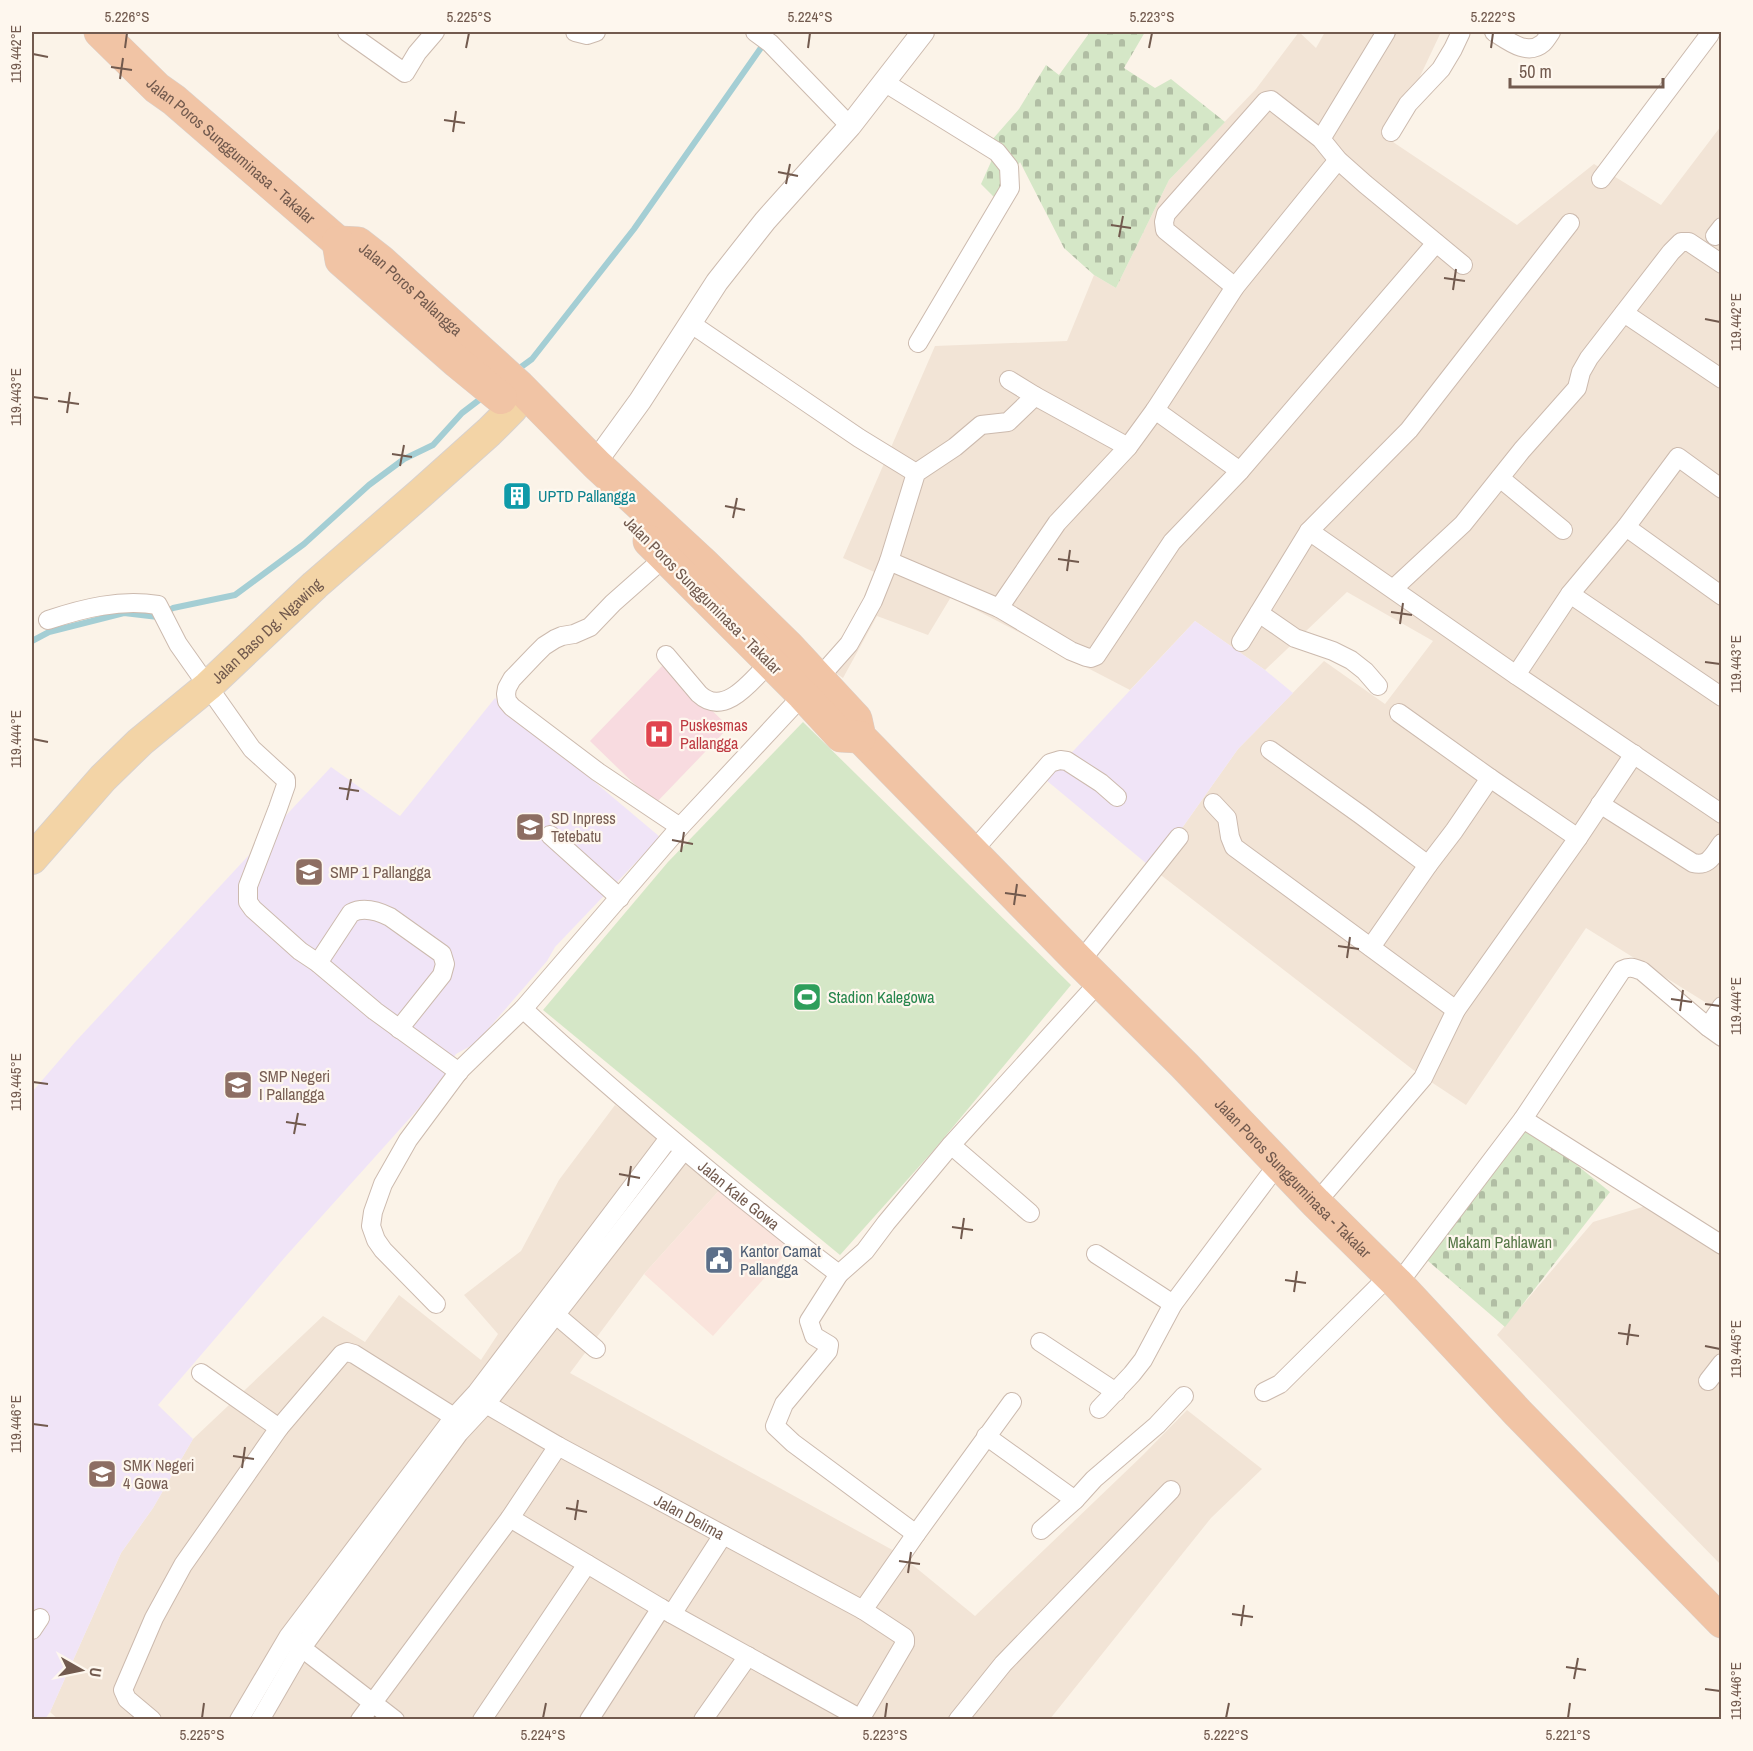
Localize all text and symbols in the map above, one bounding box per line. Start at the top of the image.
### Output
text: 5.226°S [105,6,150,27]
text: 5.225°S [447,6,492,27]
text: 5.224°S [788,6,833,27]
text: 5.223°S [1130,6,1175,27]
text: 5.222°S [1471,6,1516,27]
text: 119.442°E [5,25,26,83]
scale bar [1510,51,1663,89]
text: 50 m [1519,59,1552,84]
street label: Jalan Poros Sungguminasa - Takalar [142,73,321,229]
street label: Jalan Poros Pallangga [355,237,468,341]
text: 119.442°E [1725,293,1746,351]
text: 119.443°E [5,368,26,426]
building icon: UPTD Pallangga [501,480,533,512]
place label: UPTD Pallangga [538,485,636,507]
street label: Jalan Poros Sungguminasa - Takalar [619,511,787,679]
street label: Jalan Baso Dg. Ngawing [206,573,327,688]
text: 119.443°E [1725,635,1746,693]
text: 119.444°E [5,710,26,768]
place label: Puskesmas Pallangga [680,714,748,754]
hospital icon: Puskesmas Pallangga [643,718,675,750]
place label: SD Inpress Tetebatu [551,807,616,847]
school or university icon: SD Inpress Tetebatu [514,811,546,843]
school or university icon: SMP 1 Pallangga [293,856,325,888]
place label: SMP 1 Pallangga [330,861,432,883]
text: 119.444°E [1725,977,1746,1035]
sports icon: Stadion Kalegowa [791,981,823,1013]
place label: Stadion Kalegowa [828,986,935,1008]
text: 119.445°E [5,1053,26,1111]
place label: SMP Negeri I Pallangga [259,1065,330,1105]
school or university icon: SMP Negeri I Pallangga [222,1069,254,1101]
street label: Jalan Poros Sungguminasa - Takalar [1210,1093,1377,1263]
street label: Jalan Kale Gowa [693,1155,785,1235]
park label: Makam Pahlawan [1448,1231,1552,1253]
place label: Kantor Camat Pallangga [740,1240,821,1280]
public building icon: Kantor Camat Pallangga [703,1244,735,1276]
text: 119.445°E [1725,1320,1746,1378]
text: 119.446°E [5,1395,26,1453]
place label: SMK Negeri 4 Gowa [123,1454,194,1494]
school or university icon: SMK Negeri 4 Gowa [86,1458,118,1490]
street label: Jalan Delima [650,1489,729,1545]
north arrow [51,1640,111,1700]
text: 119.446°E [1725,1662,1746,1720]
text: U [84,1666,107,1679]
text: 5.225°S [180,1724,225,1745]
text: 5.224°S [521,1724,566,1745]
text: 5.223°S [863,1724,908,1745]
text: 5.222°S [1204,1724,1249,1745]
text: 5.221°S [1546,1724,1591,1745]

